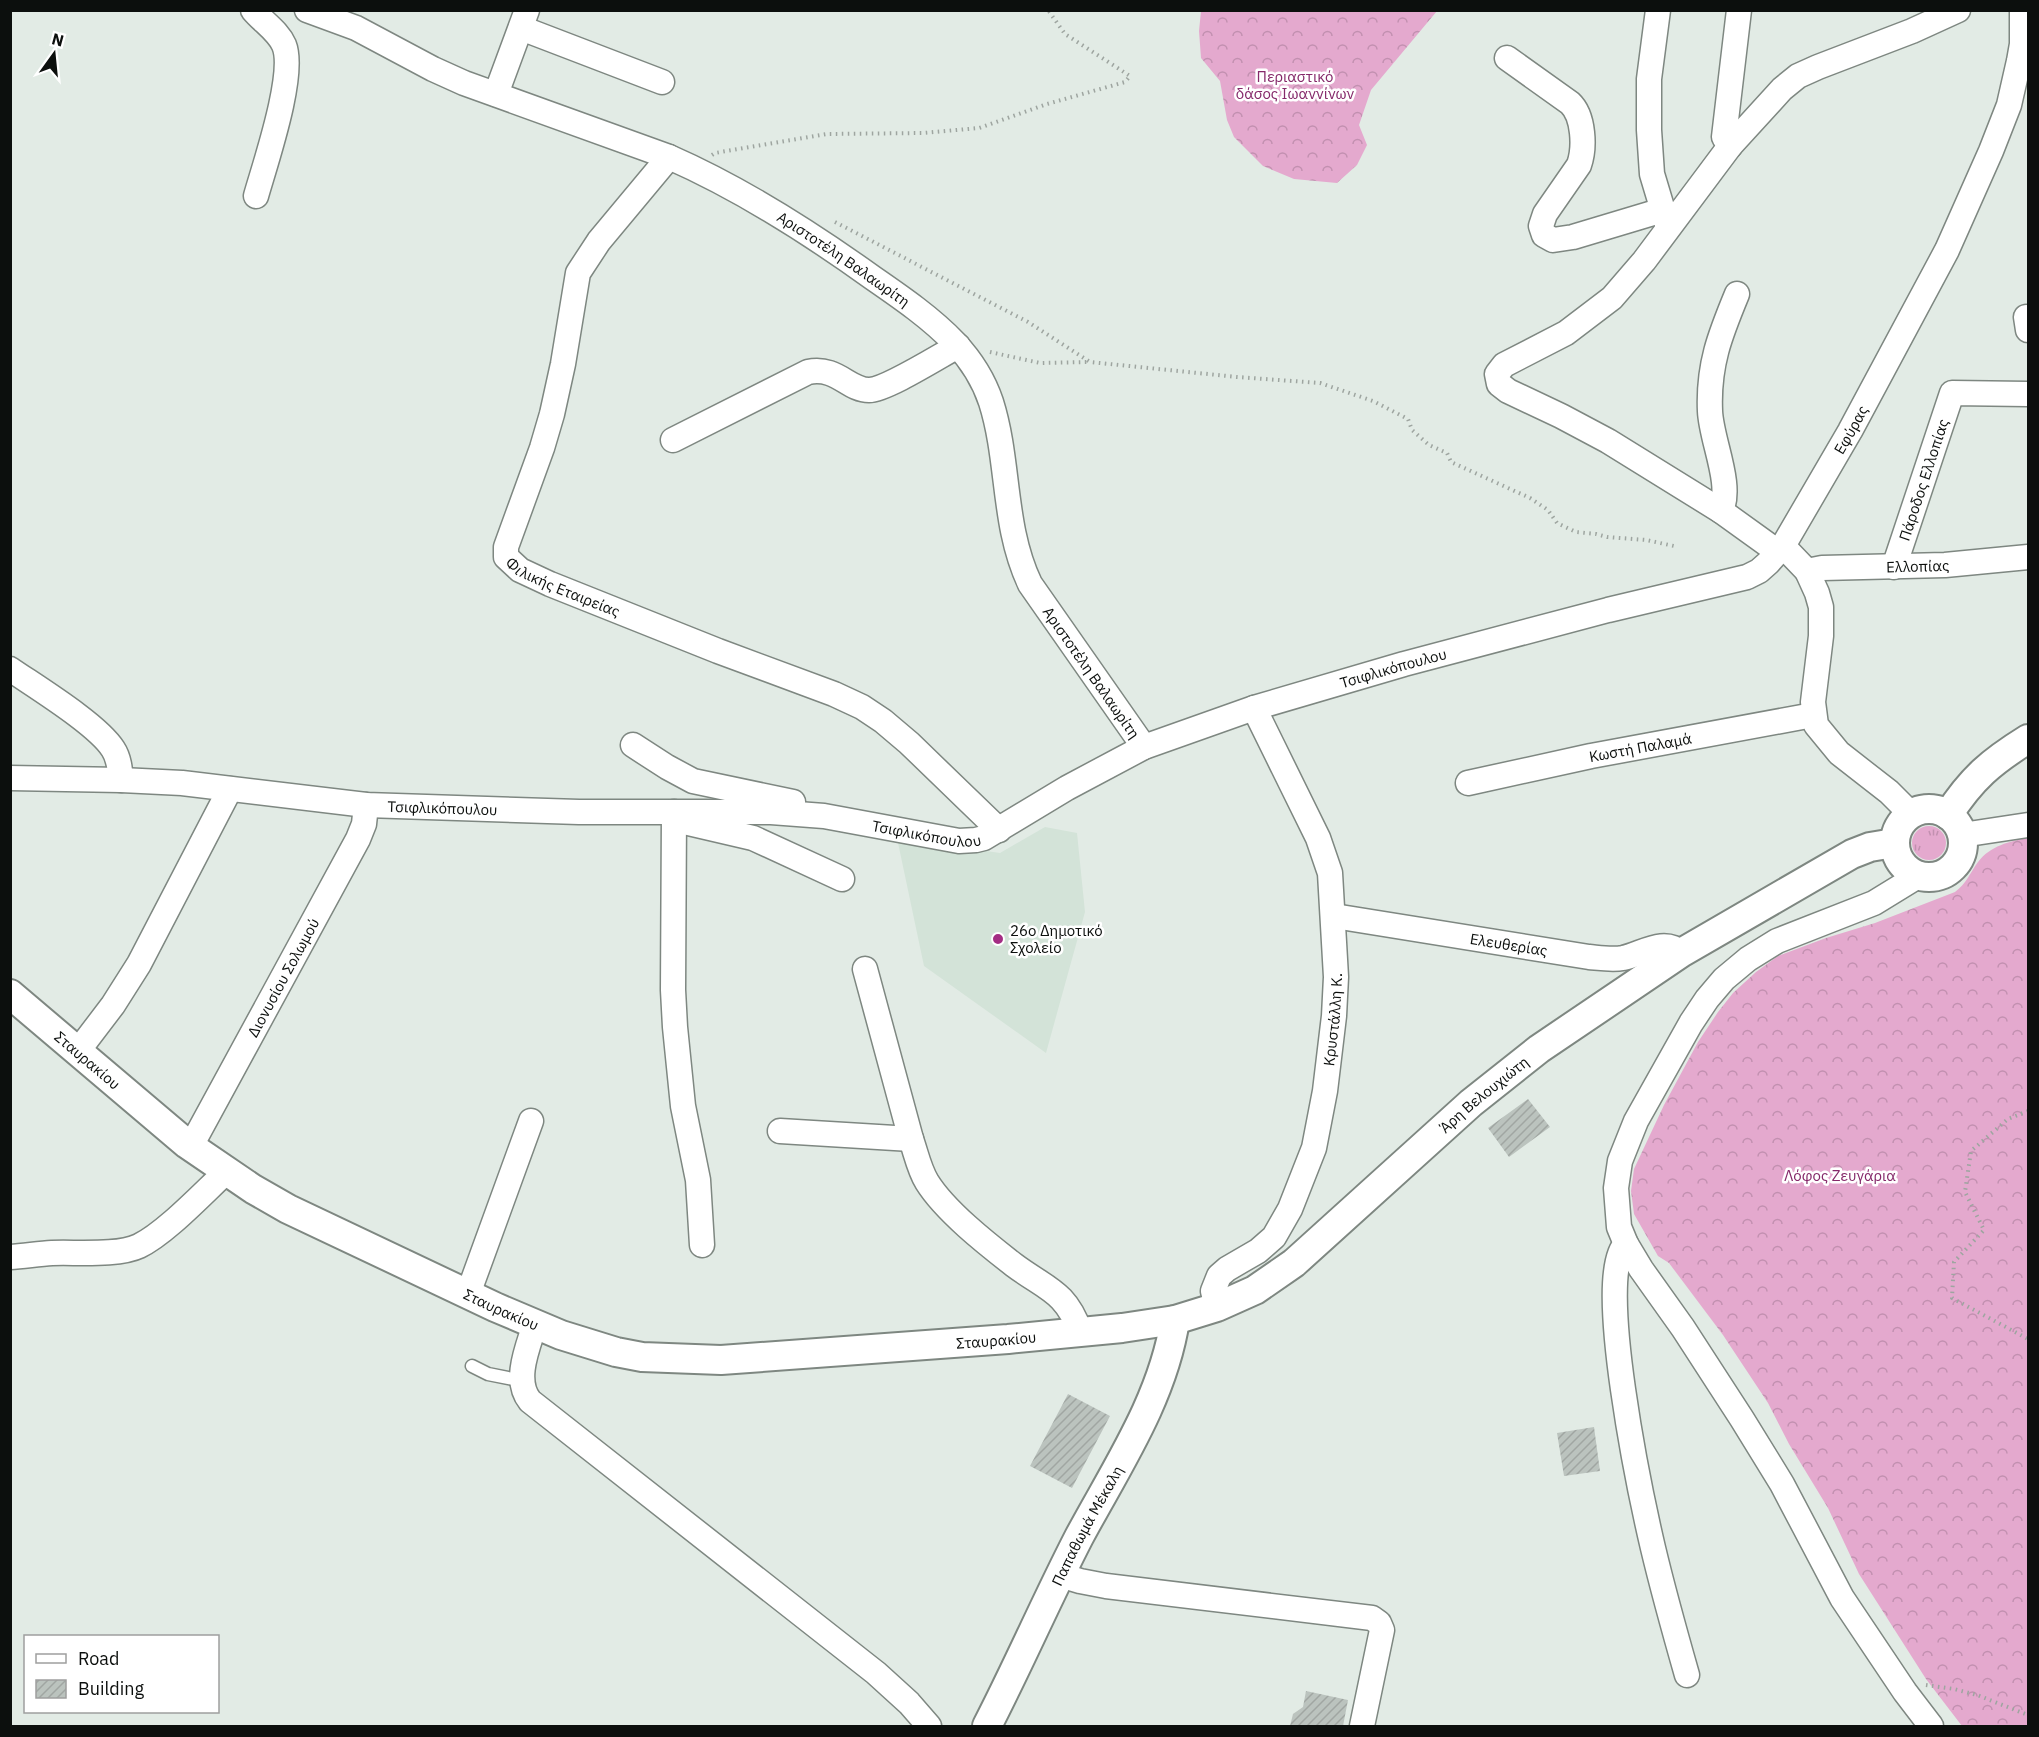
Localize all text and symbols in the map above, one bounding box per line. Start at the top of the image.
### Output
north arrow [24,24,84,84]
text: N [50,28,66,51]
park label: Περιαστικό δάσος Ιωαννίνων [1236,67,1355,103]
street label: Αριστοτέλη Βαλαωρίτη [774,207,914,311]
street label: Εφύρας [1829,402,1872,457]
street label: Πάροδος Ελλοπίας [1894,416,1952,543]
street label: Φιλικής Εταιρείας [502,552,623,621]
street label: Ελλοπίας [1886,555,1950,576]
street label: Αριστοτέλη Βαλαωρίτη [1039,603,1144,742]
street label: Τσιφλικόπουλου [1338,644,1449,692]
street label: Κωστή Παλαμά [1587,728,1693,766]
street label: Τσιφλικόπουλου [387,796,498,819]
street label: Τσιφλικόπουλου [871,816,983,851]
street label: Διονυσίου Σολωμού [243,914,323,1040]
place label: 26ο Δημοτικό Σχολείο [1010,921,1103,957]
street label: Ελευθερίας [1469,929,1549,960]
marker: 26ο Δημοτικό Σχολείο [991,932,1005,946]
street label: Κρυστάλλη Κ. [1319,973,1346,1067]
street label: Σταυρακίου [51,1027,125,1093]
street label: Άρη Βελουχιώτη [1435,1052,1532,1137]
park label: Λόφος Ζευγάρια [1784,1166,1896,1185]
street label: Σταυρακίου [461,1284,542,1334]
street label: Σταυρακίου [955,1327,1037,1352]
street label: Παπαθωμά Μέκαλη [1047,1462,1127,1589]
legend [24,1635,219,1713]
text: Road [78,1647,119,1670]
text: Building [78,1677,145,1700]

